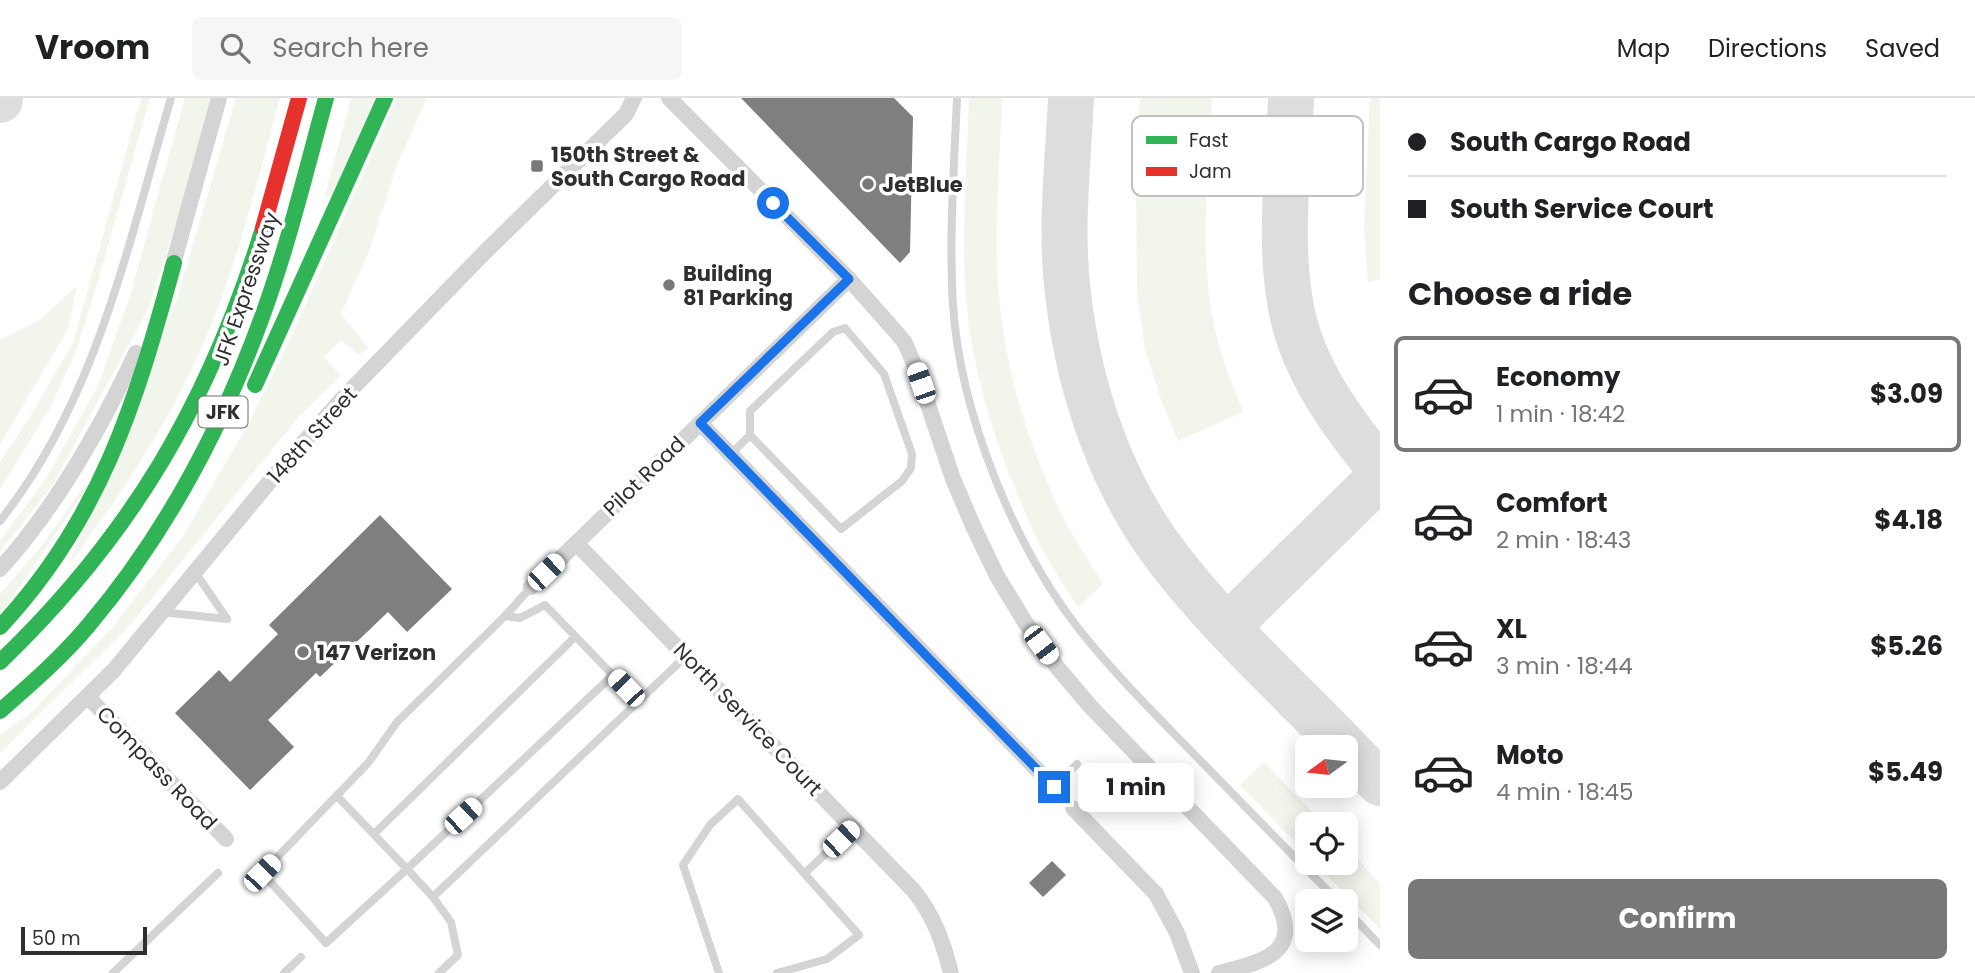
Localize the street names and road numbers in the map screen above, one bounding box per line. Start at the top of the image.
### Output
street label: JFK Expressway [206,208,286,370]
street label: 148th Street [261,380,363,490]
road number: JFK [198,396,248,428]
street label: Pilot Road [597,430,691,522]
street label: North Service Court [667,636,829,802]
street label: Compass Road [90,700,224,836]

